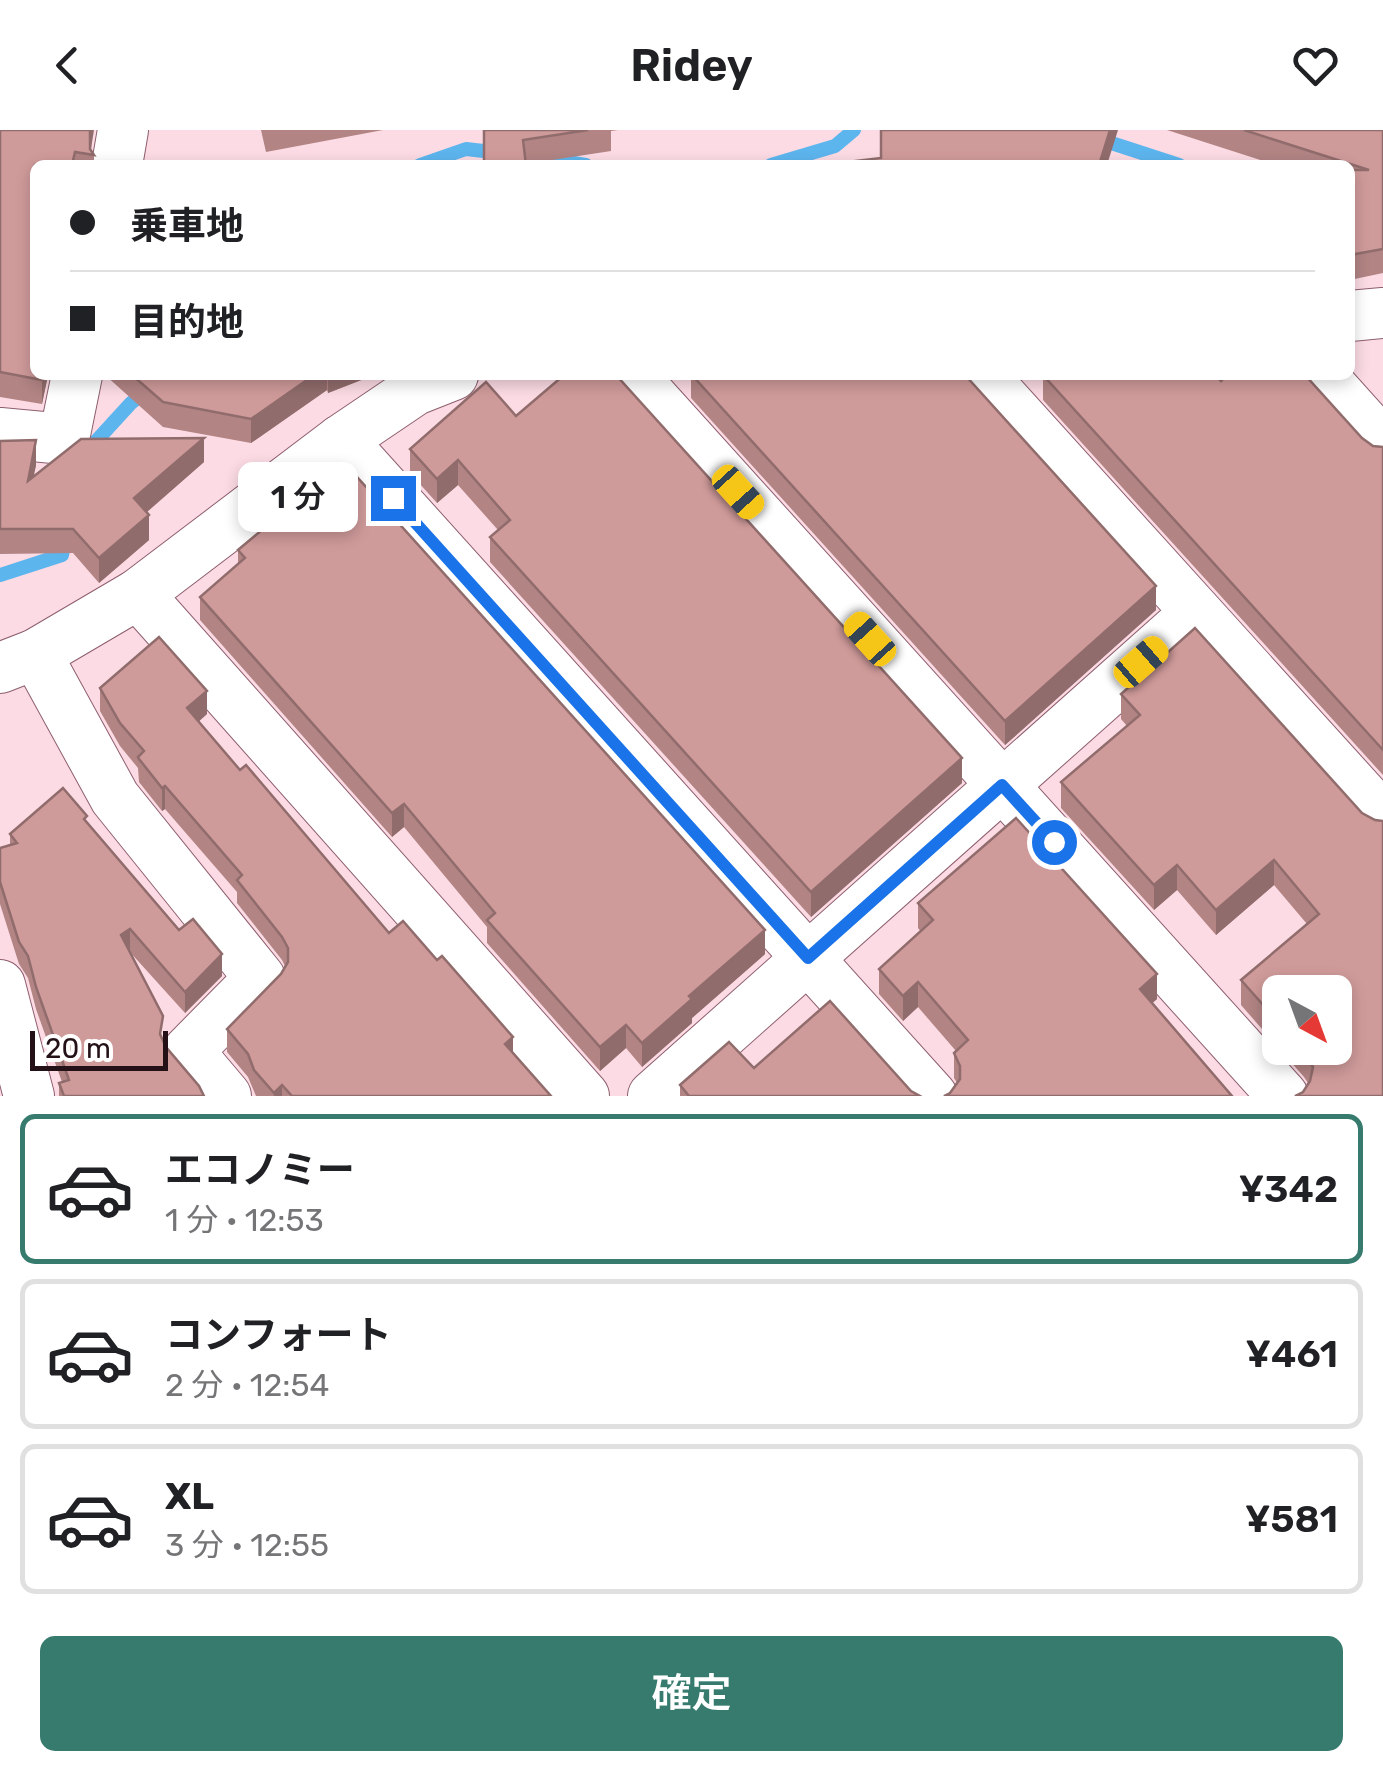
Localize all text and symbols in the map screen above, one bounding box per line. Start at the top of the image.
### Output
icon: back [40,38,95,93]
icon: heart [1288,38,1343,93]
text: Ridey [630,39,753,92]
text: 乗車地 [130,203,244,249]
text: 目的地 [130,299,244,345]
car [707,460,769,524]
callout: 1 分 [238,463,358,533]
route end [371,476,416,521]
text: 1 分 [271,478,325,516]
car [839,607,901,671]
car [1109,631,1173,693]
route start [1032,820,1077,865]
north arrow [1262,975,1352,1065]
map controls [1262,975,1352,1065]
scale bar [30,1026,168,1070]
text: 20 m [45,1032,111,1065]
icon: car [45,1144,135,1234]
text: エコノミー [165,1147,355,1193]
text: ¥342 [1239,1166,1338,1212]
text: 1 分 · 12:53 [165,1201,324,1239]
icon: car [45,1309,135,1399]
text: コンフォート [165,1312,392,1358]
text: ¥461 [1246,1331,1338,1377]
text: 2 分 · 12:54 [165,1366,329,1404]
text: XL [165,1473,214,1519]
icon: car [45,1474,135,1564]
text: ¥581 [1245,1496,1338,1542]
text: 3 分 · 12:55 [165,1526,329,1564]
button: 確定 [40,1636,1343,1751]

